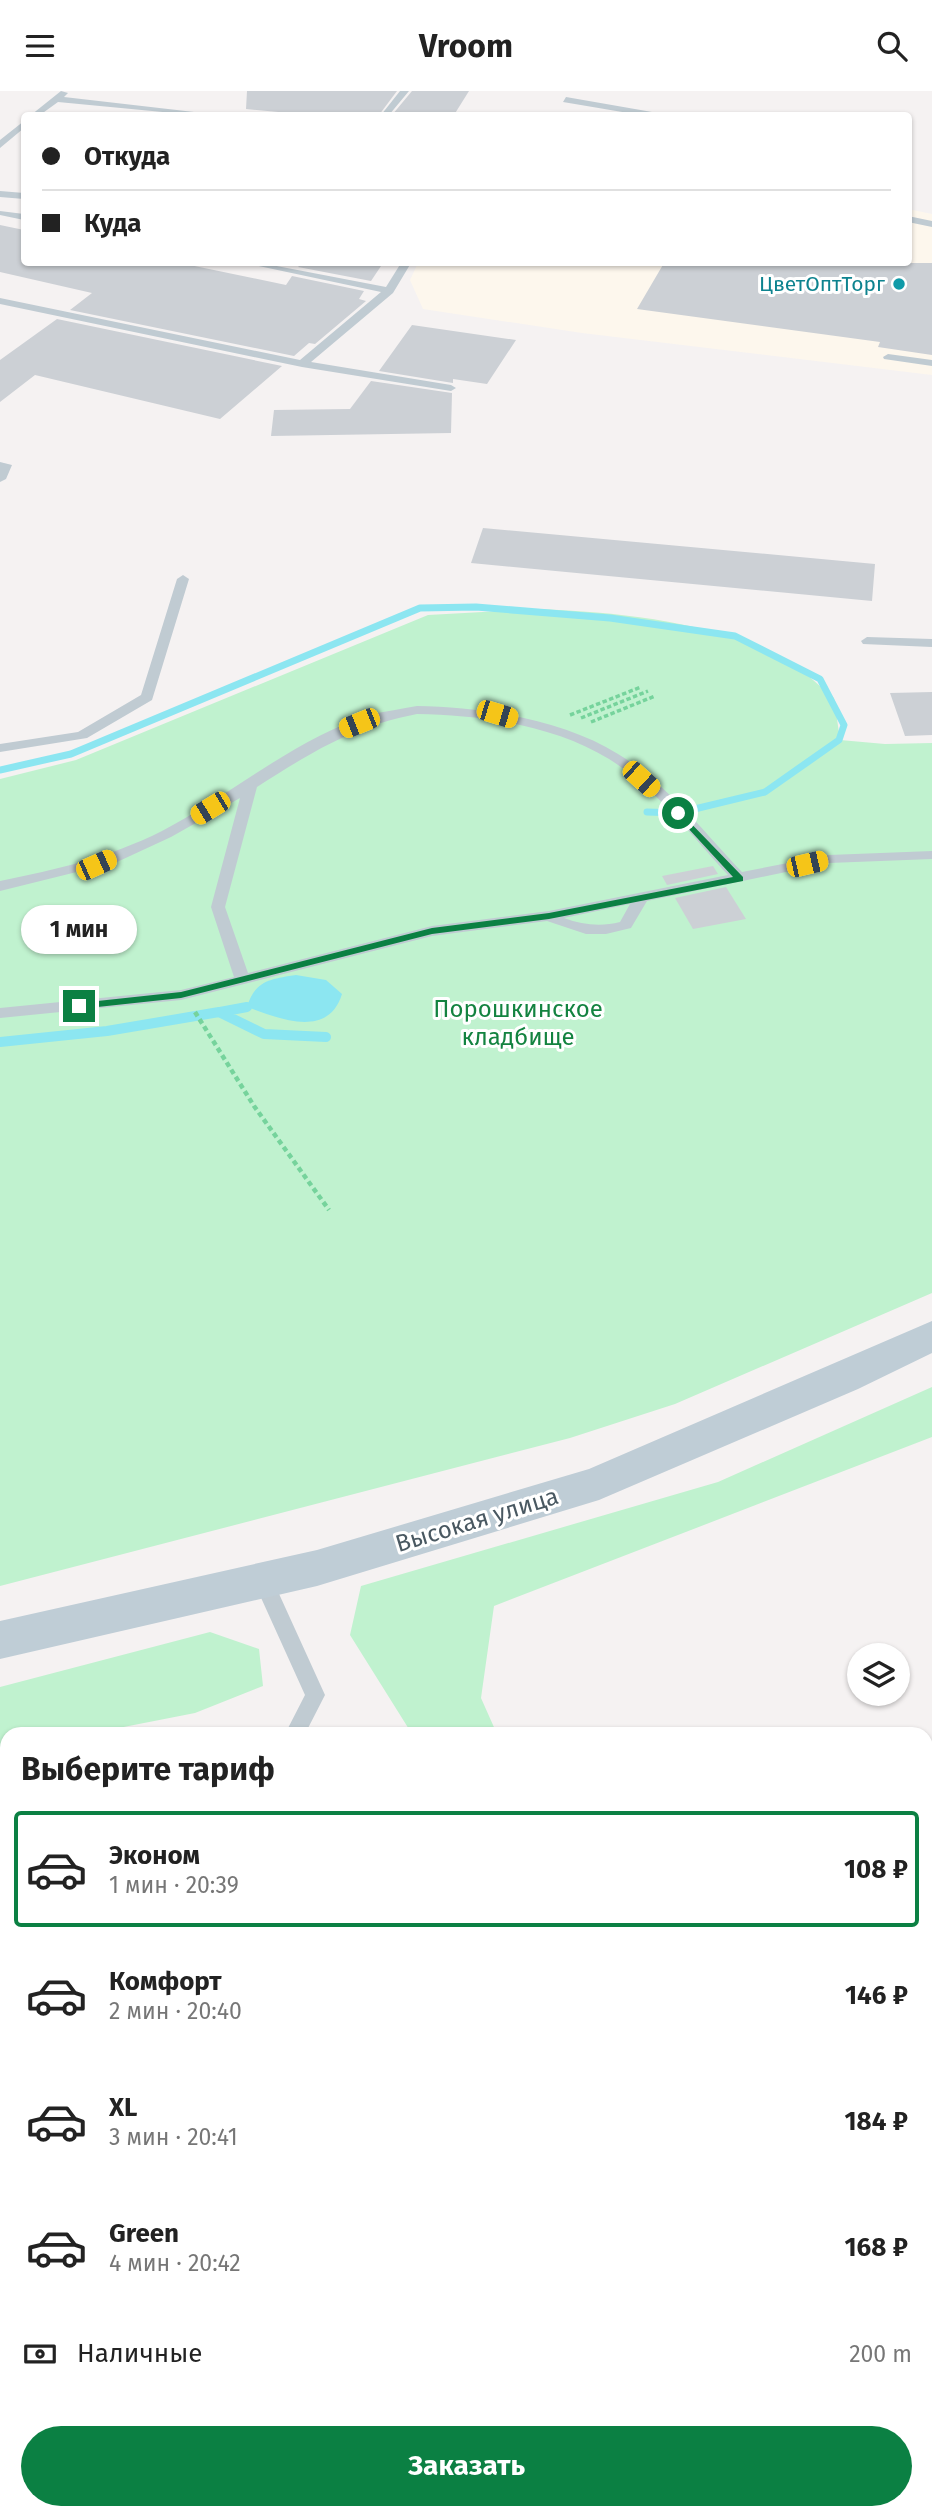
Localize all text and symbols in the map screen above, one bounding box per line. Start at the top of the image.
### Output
icon: menu [21,27,59,65]
text: Vroom [419,27,513,65]
icon: search [873,27,911,65]
text: Откуда [84,141,170,172]
text: Куда [84,208,142,239]
place label: ЦветОптТорг [759,271,885,297]
marker: ЦветОптТорг [891,276,907,292]
car [474,698,521,730]
car [336,705,383,741]
car [619,757,664,801]
car [187,788,234,828]
route start [662,797,694,829]
car [73,847,120,883]
car [785,849,830,879]
callout: 1 мин [21,905,137,953]
text: 1 мин [50,915,108,943]
route end [63,990,95,1022]
park label: Порошкинское кладбище [433,995,603,1051]
street label: Высокая улица [392,1482,562,1558]
map controls [847,1643,910,1706]
button: layers [847,1643,910,1706]
text: Выберите тариф [21,1750,275,1788]
icon: car [25,1838,88,1901]
text: Эконом [109,1840,200,1871]
text: 108 ₽ [844,1854,908,1885]
text: 1 мин · 20:39 [109,1871,239,1899]
icon: car [25,1964,88,2027]
text: Комфорт [109,1966,222,1997]
text: 146 ₽ [845,1980,908,2011]
text: 2 мин · 20:40 [109,1997,242,2025]
icon: car [25,2090,88,2153]
text: XL [109,2092,137,2123]
text: 184 ₽ [845,2106,908,2137]
text: 3 мин · 20:41 [109,2123,238,2151]
icon: car [25,2216,88,2279]
text: Green [109,2218,179,2249]
text: 168 ₽ [845,2232,908,2263]
text: 4 мин · 20:42 [109,2249,241,2277]
icon: cash [21,2335,59,2373]
text: Наличные [77,2338,202,2369]
text: 200 m [849,2340,912,2368]
button: Заказать [21,2426,912,2506]

